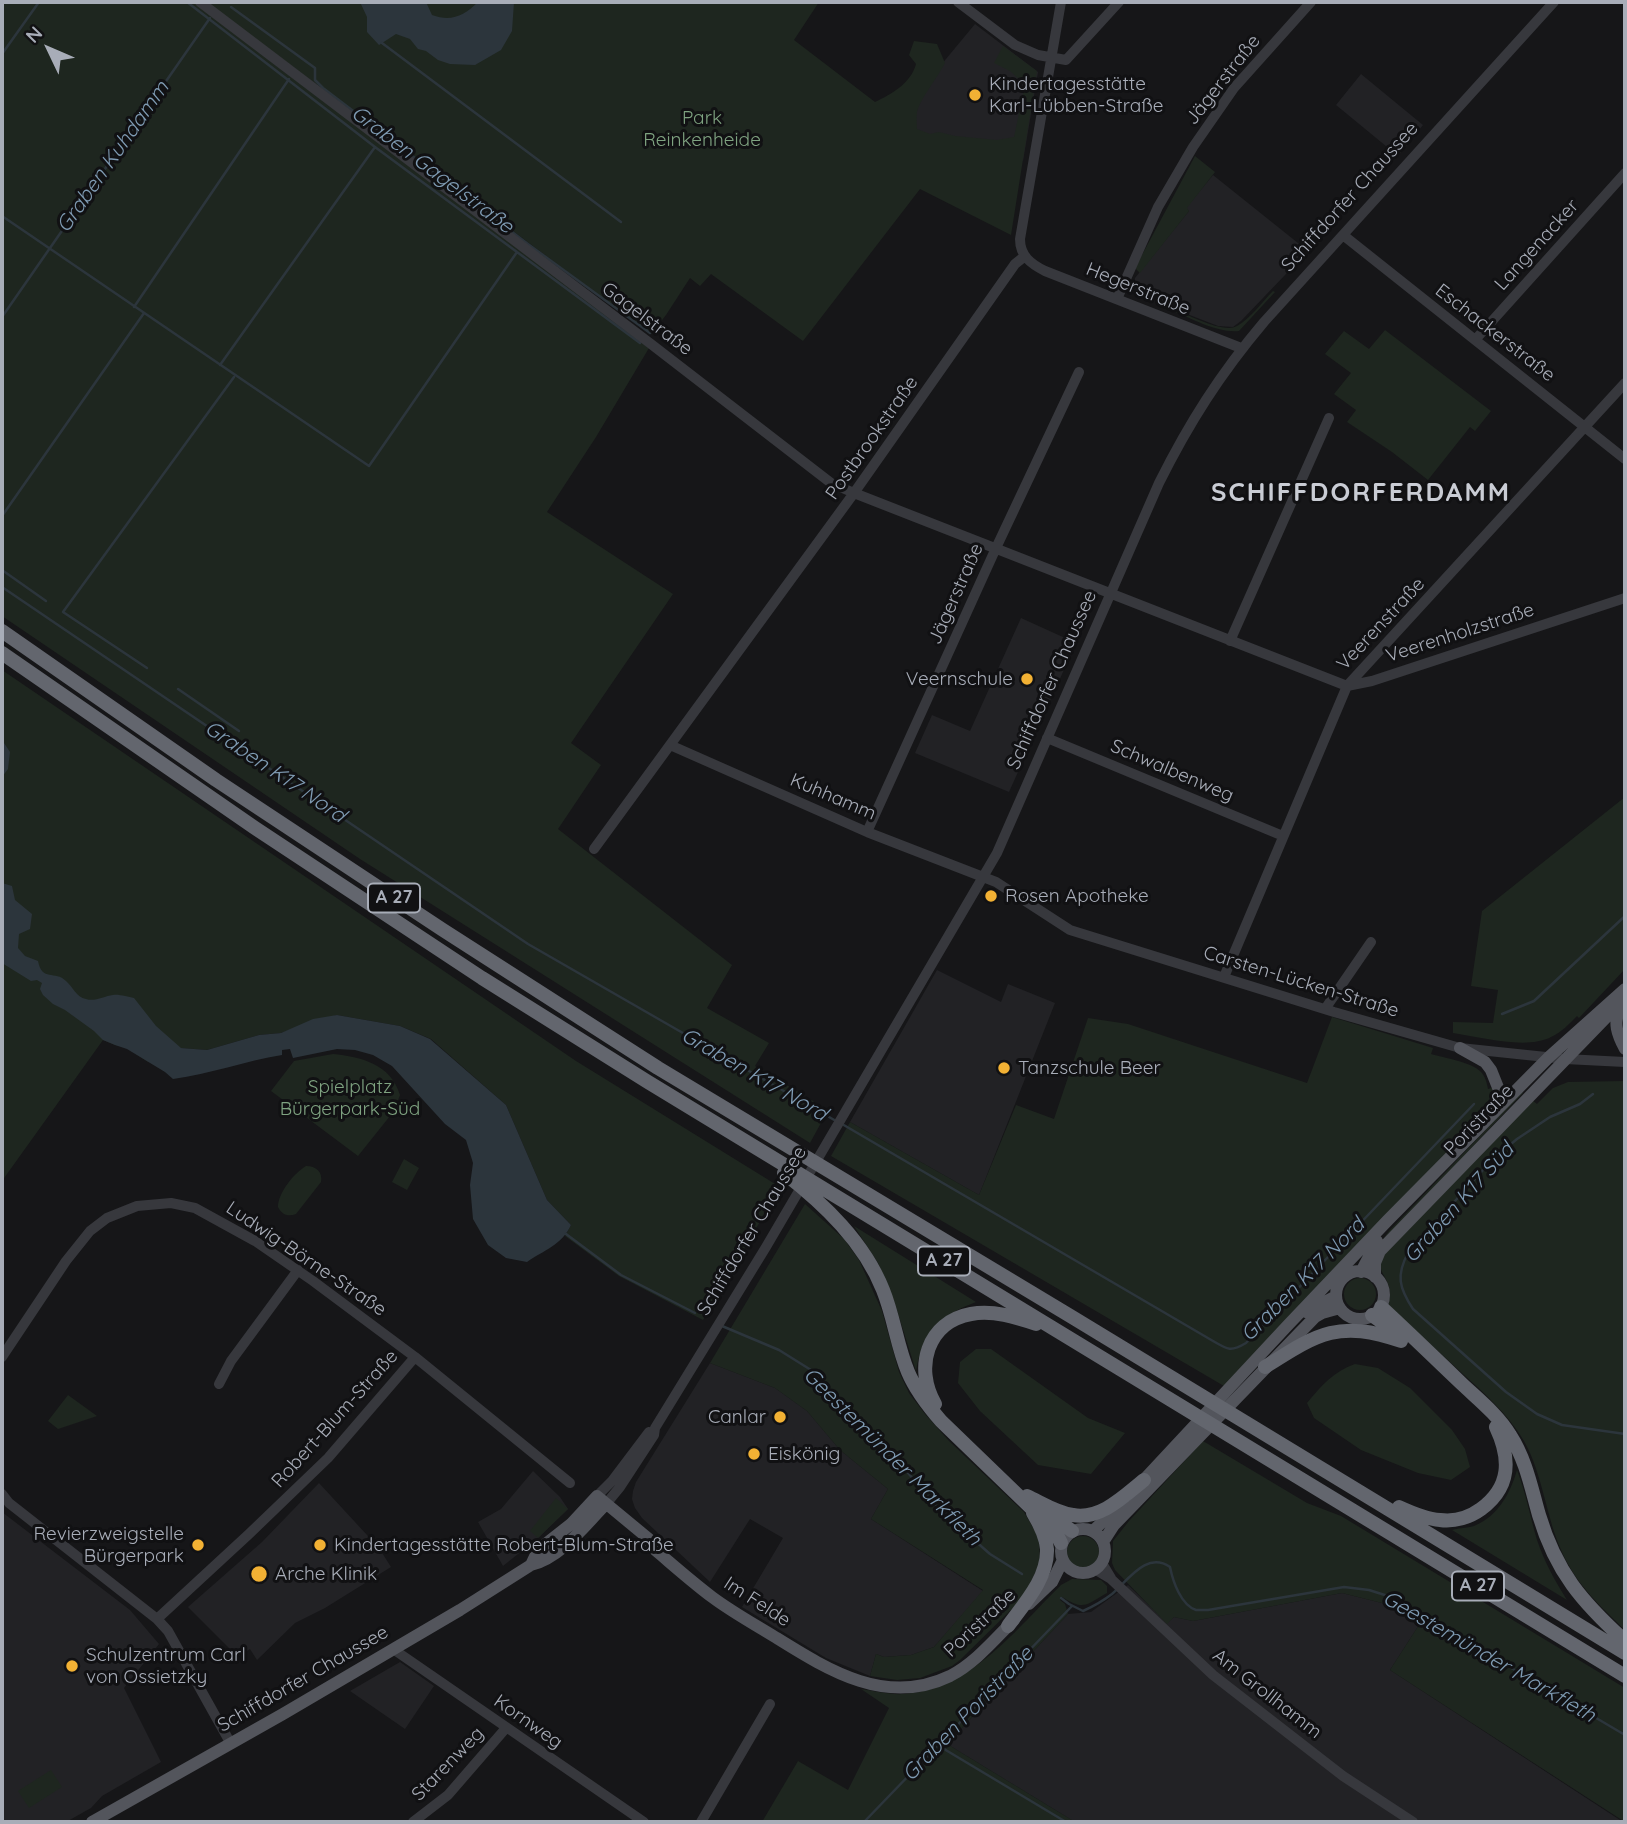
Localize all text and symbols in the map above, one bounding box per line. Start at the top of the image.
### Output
north arrow [14,14,84,84]
text: N [20,21,47,48]
street label: Jägerstraße [1181,30,1265,130]
place label: Kindertagesstätte Karl-Lübben-Straße [989,73,1163,117]
water label: Graben Kuhdamm [51,76,175,238]
marker: Kindertagesstätte Karl-Lübben-Straße [967,87,983,103]
water label: Graben Gagelstraße [346,101,518,239]
park label: Park Reinkenheide [643,107,761,151]
street label: Schiffdorfer Chaussee [1277,118,1423,276]
street label: Langenacker [1490,195,1584,295]
street label: Hegerstraße [1083,258,1193,320]
street label: Gagelstraße [597,277,697,361]
street label: Eschackerstraße [1431,279,1559,387]
street label: Postbrookstraße [821,372,923,504]
district label: SCHIFFDORFERDAMM [1213,477,1509,509]
street label: Jägerstraße [924,540,988,648]
street label: Veerenstraße [1332,573,1430,675]
street label: Schiffdorfer Chaussee [1002,587,1102,773]
street label: Veerenholzstraße [1383,598,1537,668]
place label: Veernschule [906,668,1013,690]
marker: Veernschule [1019,671,1035,687]
water label: Graben K17 Nord [200,716,350,828]
street label: Schwalbenweg [1107,735,1237,807]
street label: Kuhhamm [787,769,879,825]
road number: A 27 [368,884,420,912]
place label: Rosen Apotheke [1005,885,1149,907]
marker: Rosen Apotheke [983,888,999,904]
street label: Carsten-Lücken-Straße [1200,941,1402,1023]
water label: Graben K17 Nord [677,1023,831,1127]
place label: Tanzschule Beer [1018,1057,1161,1079]
marker: Tanzschule Beer [996,1060,1012,1076]
park label: Spielplatz Bürgerpark-Süd [280,1076,420,1120]
street label: Poristraße [1439,1080,1519,1160]
water label: Graben K17 Süd [1399,1138,1519,1268]
street label: Schiffdorfer Chaussee [692,1142,812,1320]
street label: Ludwig-Börne-Straße [222,1197,390,1321]
water label: Graben K17 Nord [1236,1213,1370,1347]
road number: A 27 [918,1246,970,1276]
street label: Robert-Blum-Straße [267,1345,403,1493]
water label: Geestemünder Markfleth [798,1363,986,1551]
place label: Canlar [708,1406,766,1428]
marker: Canlar [772,1409,788,1425]
place label: Eiskönig [768,1443,840,1465]
marker: Eiskönig [746,1446,762,1462]
place label: Revierzweigstelle Bürgerpark [33,1523,184,1567]
place label: Kindertagesstätte Robert-Blum-Straße [334,1534,674,1556]
marker: Revierzweigstelle Bürgerpark [190,1537,206,1553]
marker: Kindertagesstätte Robert-Blum-Straße [312,1537,328,1553]
place label: Arche Klinik [275,1563,377,1585]
marker: Arche Klinik [249,1564,269,1584]
street label: Im Felde [719,1572,795,1632]
road number: A 27 [1452,1572,1504,1601]
street label: Poristraße [939,1584,1021,1662]
water label: Geestemünder Markfleth [1378,1586,1600,1728]
street label: Schiffdorfer Chaussee [214,1621,392,1737]
water label: Graben Poristraße [897,1641,1039,1787]
place label: Schulzentrum Carl von Ossietzky [86,1644,246,1688]
street label: Am Grollhamm [1208,1644,1326,1744]
marker: Schulzentrum Carl von Ossietzky [64,1658,80,1674]
street label: Kornweg [489,1690,567,1754]
street label: Starenweg [407,1722,489,1806]

